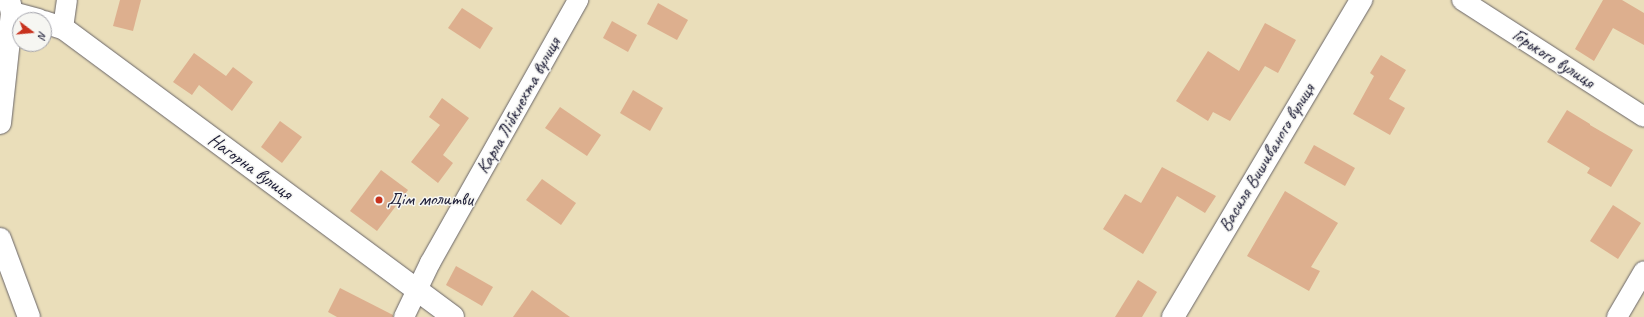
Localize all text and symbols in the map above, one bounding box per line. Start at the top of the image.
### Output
north arrow [12,12,52,52]
street label: Горького вулиця [1508,24,1598,94]
text: N [35,30,50,40]
street label: Карла Лібкнехта вулиця [472,33,566,179]
street label: Василя Вишиваного вулиця [1213,79,1321,237]
street label: Нагорна вулиця [203,129,297,205]
place label: Дім молитви [387,189,472,211]
marker: Дім молитви [374,195,384,205]

